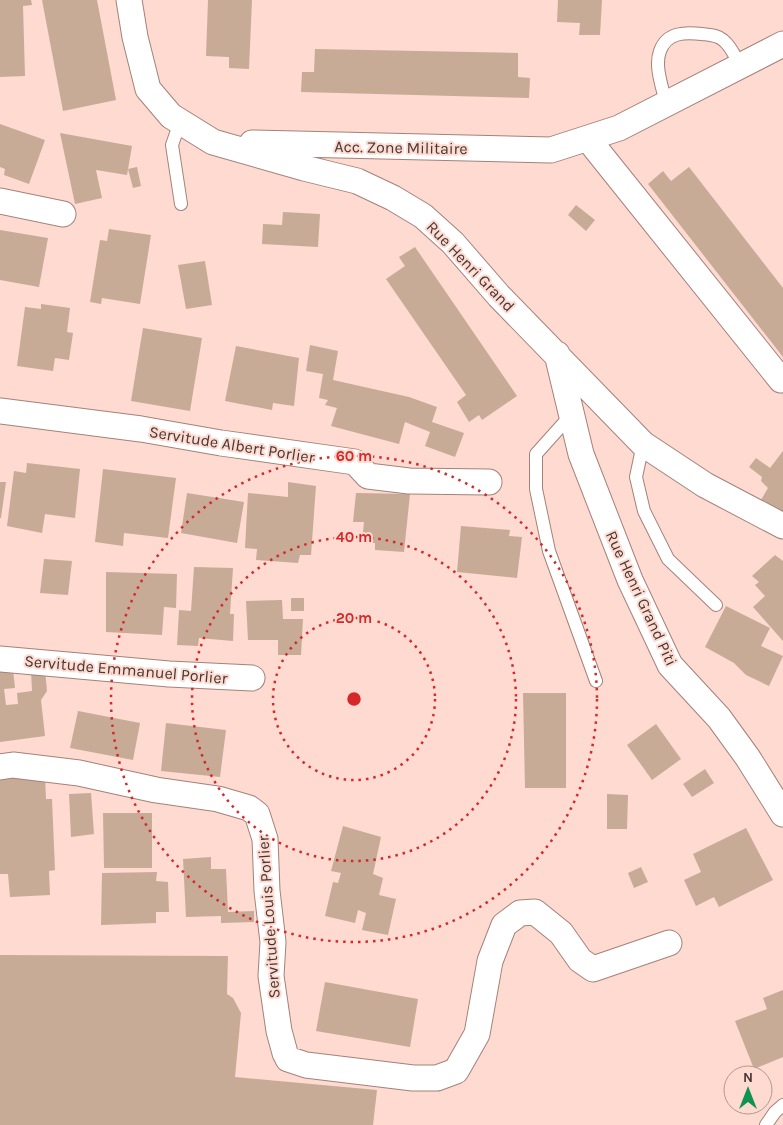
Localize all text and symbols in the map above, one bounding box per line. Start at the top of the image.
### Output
street label: Acc. Zone Militaire [334,137,468,158]
street label: Rue Henri Grand [423,217,519,316]
street label: Servitude Albert Porlier [148,422,316,467]
text: 60 m [336,447,372,465]
text: 40 m [336,528,372,546]
street label: Rue Henri Grand Piti [602,528,681,669]
text: 20 m [336,609,372,627]
street label: Servitude Emmanuel Porlier [24,651,229,688]
centre of rings [345,690,363,708]
street label: Servitude Louis Porlier [253,835,284,999]
north arrow [723,1065,773,1115]
text: N [743,1069,753,1086]

